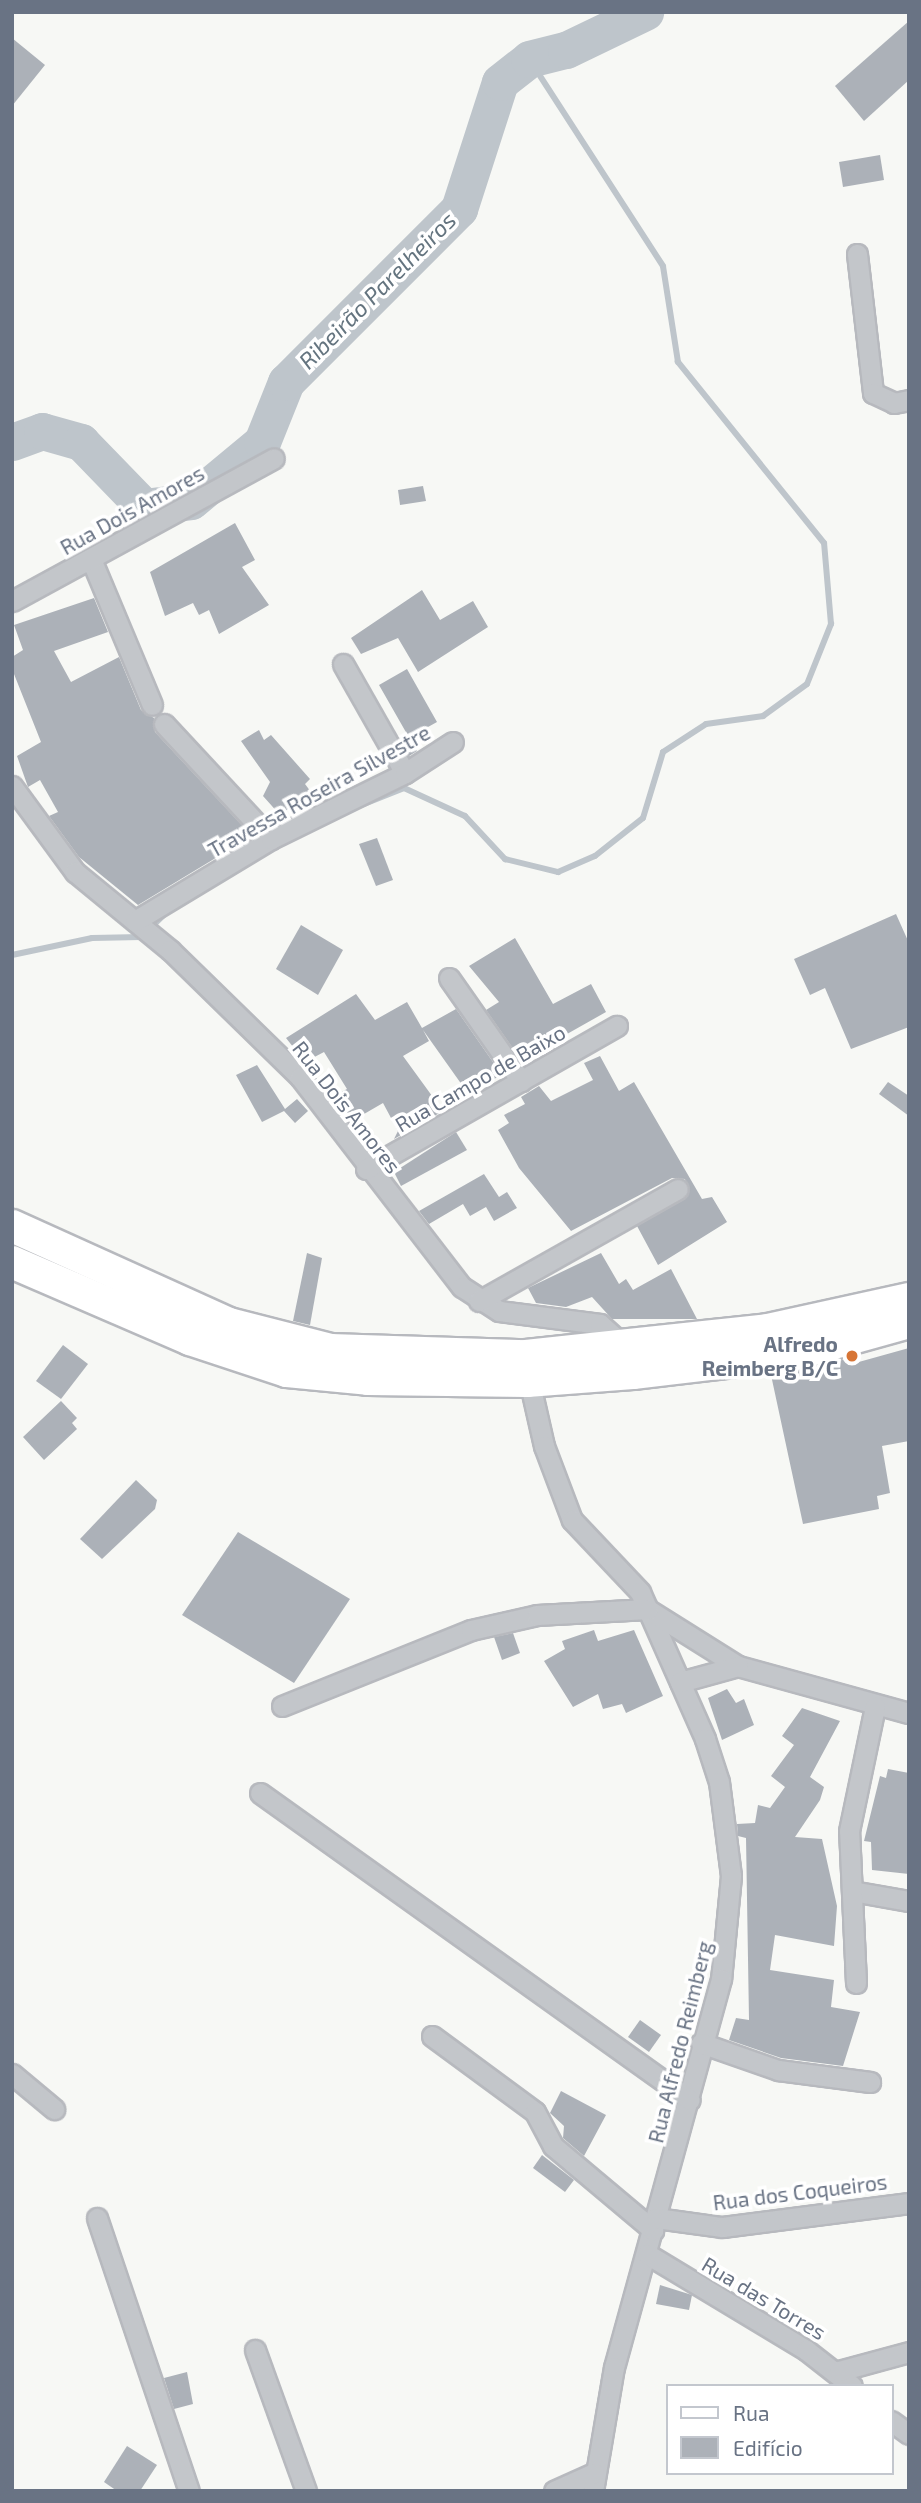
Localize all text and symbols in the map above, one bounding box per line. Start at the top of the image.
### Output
water label: Ribeirão Parelheiros [293,206,461,374]
street label: Rua Dois Amores [55,460,209,560]
street label: Travessa Roseira Silvestre [204,719,434,863]
street label: Rua Campo de Baixo [390,1019,570,1137]
street label: Rua Dois Amores [287,1036,407,1178]
place label: Alfredo Reimberg B/C [702,1331,838,1381]
marker: Alfredo Reimberg B/C [844,1348,860,1364]
street label: Rua Alfredo Reimberg [643,1938,717,2146]
street label: Rua dos Coqueiros [711,2169,889,2215]
street label: Rua das Torres [697,2251,831,2345]
legend [666,2384,893,2475]
text: Rua [733,2400,769,2425]
text: Edifício [733,2435,803,2460]

